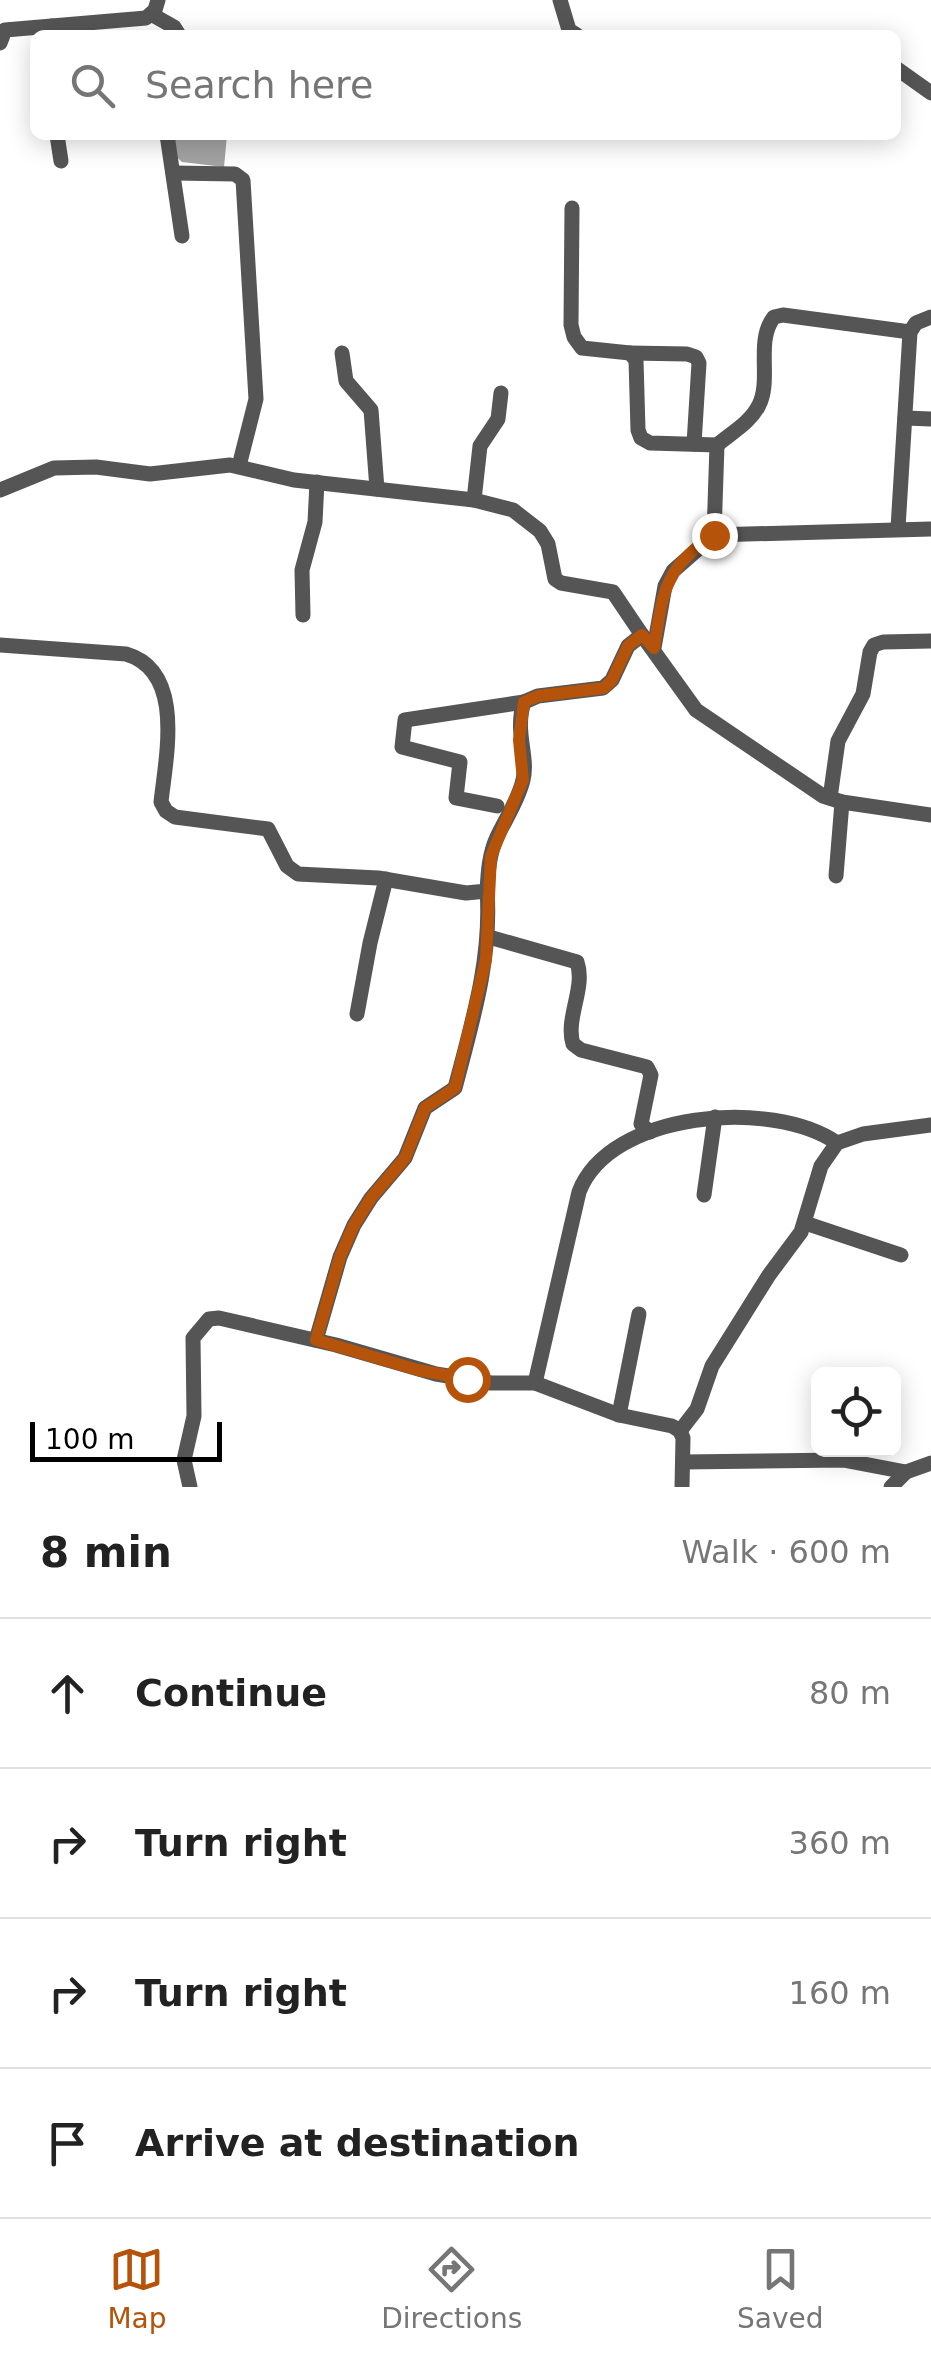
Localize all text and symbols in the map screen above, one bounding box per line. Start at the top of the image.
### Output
search box [30,30,901,140]
icon: search [65,58,120,113]
text: Search here [145,63,373,107]
route end [692,513,738,559]
route start [445,1357,491,1403]
map controls [811,1367,901,1457]
button: locate [811,1367,901,1457]
scale bar [30,1417,222,1462]
text: 100 m [45,1423,135,1456]
text: 8 min [40,1528,172,1577]
text: Walk · 600 m [681,1533,891,1571]
icon: ahead [40,1666,95,1721]
text: Continue [135,1671,327,1715]
text: 80 m [809,1674,891,1712]
icon: right [40,1816,95,1871]
text: Turn right [135,1821,347,1865]
text: 360 m [789,1824,891,1862]
icon: right [40,1966,95,2021]
text: Turn right [135,1971,347,2015]
text: 160 m [789,1974,891,2012]
icon: arrive [40,2116,95,2171]
text: Arrive at destination [135,2121,580,2165]
tab: Map [107,2242,166,2335]
tab: Directions [381,2242,522,2335]
tab: Saved [737,2242,824,2335]

